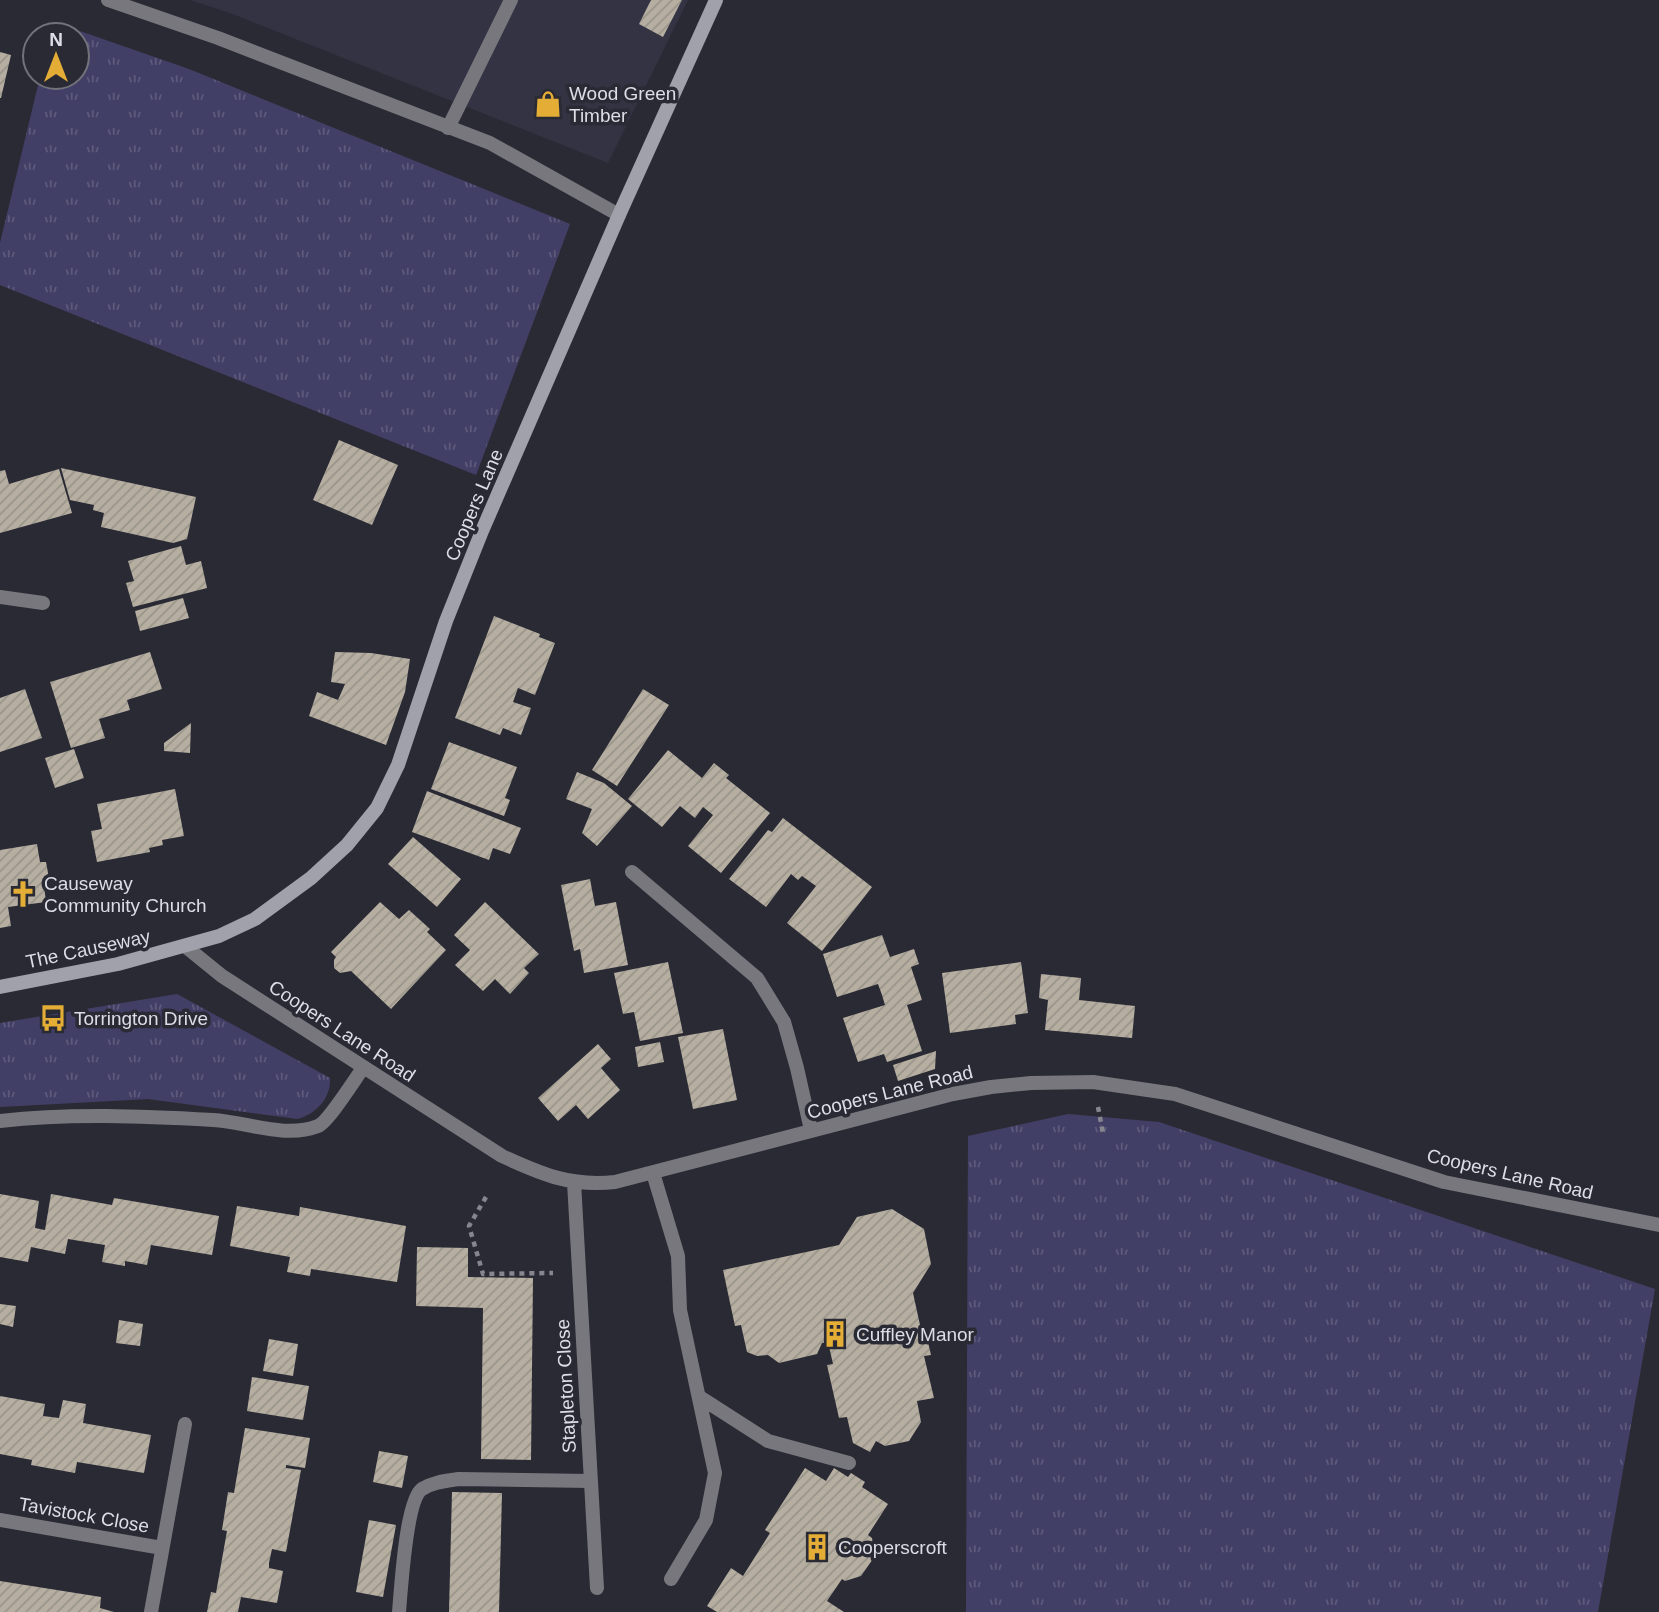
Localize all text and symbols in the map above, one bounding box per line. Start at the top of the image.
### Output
north arrow [21,21,91,91]
text: N [49,29,63,50]
place label: Wood Green Timber [569,83,676,126]
shop icon: Wood Green Timber [533,89,563,119]
street label: Coopers Lane [441,446,507,564]
place label: Causeway Community Church [44,873,207,916]
church icon: Causeway Community Church [8,879,38,909]
street label: The Causeway [24,925,153,972]
street label: Coopers Lane Road [265,976,419,1086]
bus stop icon: Torrington Drive [38,1003,68,1033]
place label: Torrington Drive [74,1008,208,1029]
street label: Coopers Lane Road [805,1061,975,1123]
street label: Coopers Lane Road [1425,1145,1595,1203]
street label: Stapleton Close [552,1318,580,1454]
building icon: Cuffley Manor [820,1319,850,1349]
place label: Cuffley Manor [856,1324,975,1345]
street label: Tavistock Close [17,1493,151,1537]
building icon: Cooperscroft [802,1532,832,1562]
place label: Cooperscroft [838,1537,947,1558]

